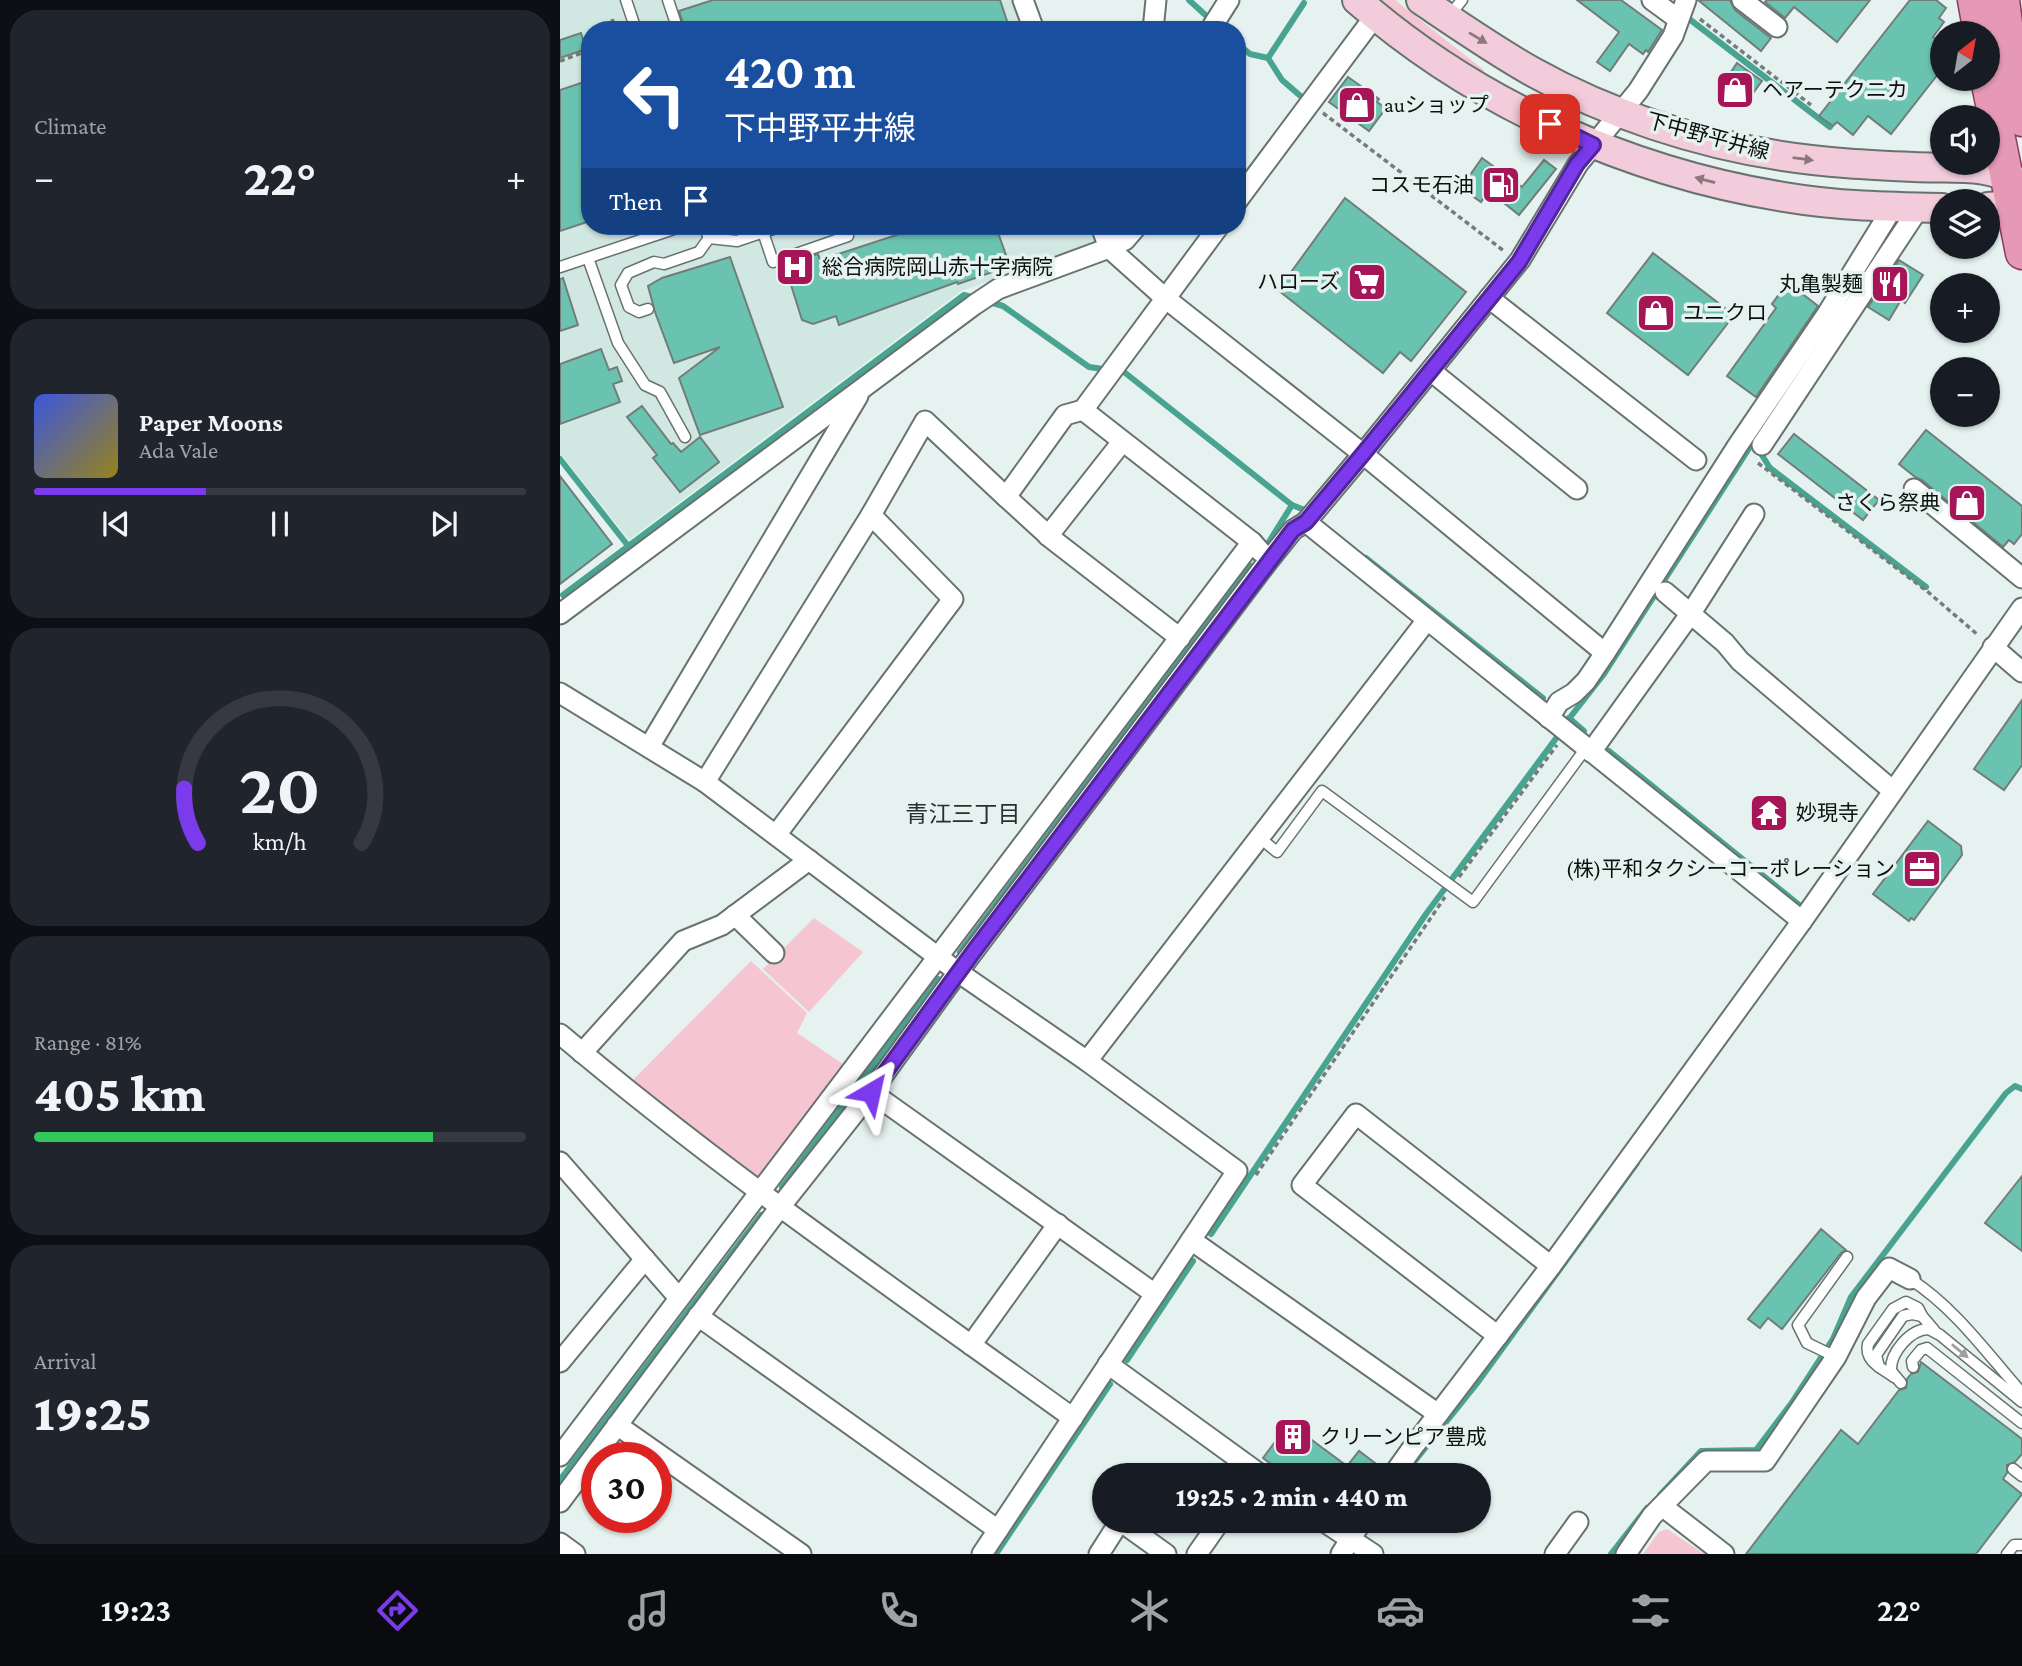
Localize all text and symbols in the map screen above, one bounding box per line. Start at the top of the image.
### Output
north arrow [1930,21,2000,91]
map controls [1930,21,2000,427]
one-way arrow [1468,32,1487,45]
text: 420 m [724,44,856,99]
icon: left [609,49,700,140]
shop icon: ヘアーテクニカ [1714,69,1756,111]
place label: ヘアーテクニカ [1762,78,1908,102]
shop icon: auショップ [1336,84,1378,126]
place label: auショップ [1384,93,1489,117]
pin [1520,94,1580,154]
icon: arrive [1531,105,1569,143]
button: sound [1930,105,2000,175]
street label: 下中野平井線 [1644,108,1772,164]
text: 下中野平井線 [724,110,916,146]
text: Climate [34,113,106,139]
text: 22° [243,148,317,206]
one-way arrow [1792,153,1814,164]
text: − [34,156,54,198]
text: + [506,156,526,198]
fuel station icon: コスモ石油 [1480,164,1522,206]
place label: コスモ石油 [1369,173,1474,197]
one-way arrow [1694,174,1716,185]
icon: arrive [677,182,715,220]
text: Then [609,187,663,216]
button: layers [1930,189,2000,259]
hospital icon: 総合病院岡山赤十字病院 [774,246,816,288]
place label: 総合病院岡山赤十字病院 [822,255,1053,279]
supermarket icon: ハローズ [1346,261,1388,303]
restaurant icon: 丸亀製麺 [1869,263,1911,305]
place label: ハローズ [1257,270,1340,294]
place label: 丸亀製麺 [1779,272,1863,296]
button: + [1930,273,2000,343]
shop icon: ユニクロ [1635,292,1677,334]
place label: ユニクロ [1683,301,1767,325]
button: − [1930,357,2000,427]
text: Paper Moons [139,408,283,437]
text: Ada Vale [139,437,218,463]
shop icon: さくら祭典 [1946,482,1988,524]
place label: さくら祭典 [1835,491,1940,515]
icon: previous [97,505,135,543]
icon: pause [261,505,299,543]
icon: next [425,505,463,543]
text: 20 [239,748,321,829]
temple icon: 妙現寺 [1748,792,1790,834]
district label: 青江三丁目 [906,801,1021,827]
place label: 妙現寺 [1796,801,1859,825]
text: km/h [253,828,307,855]
office icon: (株)平和タクシーコーポレーション [1901,848,1943,890]
place label: (株)平和タクシーコーポレーション [1566,857,1895,881]
text: Range · 81% [34,1029,142,1055]
position arrow [834,1055,908,1129]
text: 405 km [34,1064,205,1122]
one-way arrow [1952,1343,1969,1358]
text: Arrival [34,1348,97,1374]
text: 19:25 [34,1383,152,1441]
building icon: クリーンピア豊成 [1272,1416,1314,1458]
place label: クリーンピア豊成 [1320,1425,1487,1449]
speed limit sign: 30 [581,1442,672,1533]
text: 19:25 · 2 min · 440 m [1176,1483,1407,1512]
icon: directions [373,1586,422,1635]
icon: music [624,1586,673,1635]
icon: phone [874,1586,923,1635]
icon: climate [1125,1586,1174,1635]
icon: car [1376,1586,1425,1635]
icon: filters [1626,1586,1675,1635]
text: 19:23 [101,1592,171,1628]
text: 22° [1877,1592,1921,1628]

